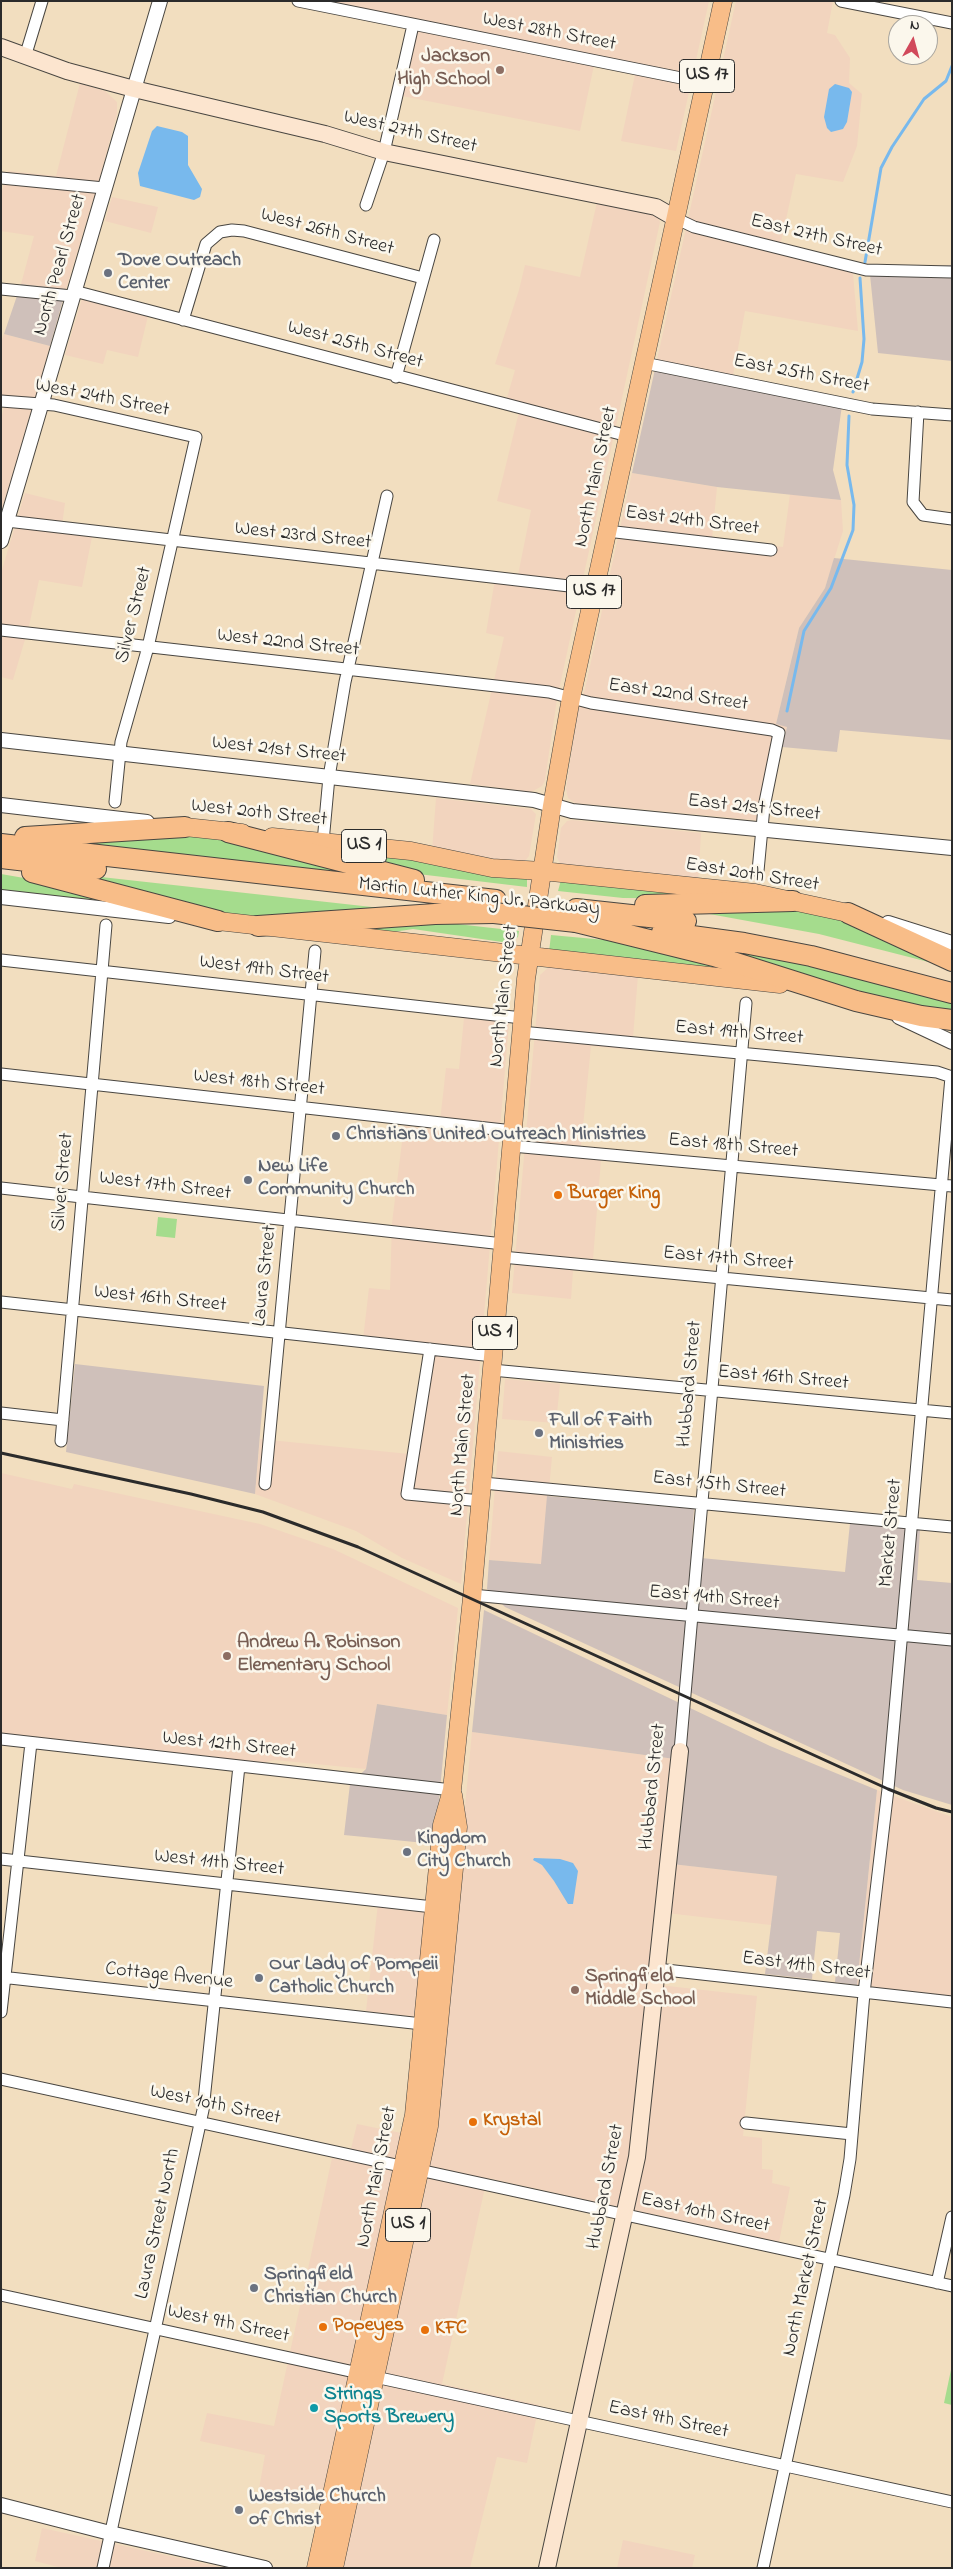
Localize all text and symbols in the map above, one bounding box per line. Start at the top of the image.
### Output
street label: West 28th Street [480,8,618,58]
north arrow [888,15,938,65]
text: N [909,15,921,37]
place label: Jackson High School [397,46,490,93]
road number: US 17 [680,59,734,92]
marker: Jackson High School [494,64,506,76]
street label: West 27th Street [341,106,479,160]
street label: North Pearl Street [29,191,93,339]
street label: West 26th Street [258,204,396,262]
street label: East 27th Street [748,210,884,264]
place label: Dove Outreach Center [118,250,241,297]
marker: Dove Outreach Center [102,267,114,279]
street label: West 25th Street [285,316,425,376]
street label: East 25th Street [731,350,871,400]
street label: West 24th Street [33,374,171,424]
street label: North Main Street [570,405,624,549]
street label: East 24th Street [624,502,760,542]
street label: West 23rd Street [233,518,373,556]
street label: Silver Street [111,564,159,666]
road number: US 17 [566,576,622,608]
street label: West 22nd Street [216,625,360,663]
street label: East 22nd Street [606,674,750,718]
street label: West 21st Street [211,732,347,770]
street label: East 21st Street [686,790,822,828]
street label: West 20th Street [190,795,328,833]
road number: US 1 [342,829,386,862]
street label: East 20th Street [683,854,821,898]
street label: Martin Luther King Jr. Parkway [357,873,601,923]
street label: North Main Street [486,924,524,1068]
street label: West 19th Street [198,951,330,991]
street label: East 19th Street [674,1016,804,1052]
street label: West 18th Street [192,1065,326,1103]
place label: Christians United Outreach Ministries [346,1124,646,1148]
street label: East 18th Street [667,1129,799,1165]
marker: Christians United Outreach Ministries [330,1130,342,1142]
street label: Silver Street [48,1132,80,1232]
place label: New Life Community Church [258,1156,415,1203]
street label: West 17th Street [98,1167,232,1207]
marker: New Life Community Church [242,1174,254,1186]
place label: Burger King [568,1183,660,1207]
marker: Burger King [552,1189,564,1201]
street label: Laura Street [249,1224,283,1328]
street label: East 17th Street [662,1242,794,1278]
street label: West 16th Street [93,1281,227,1319]
road number: US 1 [472,1316,518,1350]
street label: Hubbard Street [674,1320,708,1448]
street label: East 16th Street [716,1361,850,1397]
street label: North Main Street [446,1373,482,1517]
place label: Full of Faith Ministries [549,1410,652,1457]
marker: Full of Faith Ministries [533,1427,545,1439]
street label: East 15th Street [651,1467,787,1505]
street label: Market Street [875,1478,909,1588]
street label: East 14th Street [648,1581,780,1617]
place label: Andrew A. Robinson Elementary School [237,1632,400,1679]
marker: Andrew A. Robinson Elementary School [221,1650,233,1662]
street label: Hubbard Street [635,1723,673,1851]
street label: West 12th Street [161,1727,297,1765]
place label: Kingdom City Church [417,1828,511,1875]
street label: West 11th Street [153,1845,285,1883]
marker: Kingdom City Church [401,1846,413,1858]
street label: East 11th Street [740,1947,872,1987]
place label: Our Lady of Pompeii Catholic Church [269,1954,438,2001]
street label: Cottage Avenue [104,1958,234,1996]
place label: Springfield Middle School [585,1966,695,2013]
marker: Our Lady of Pompeii Catholic Church [253,1972,265,1984]
marker: Springfield Middle School [569,1984,581,1996]
street label: West 10th Street [147,2080,283,2132]
street label: North Main Street [353,2104,403,2250]
place label: Krystal [483,2110,541,2134]
marker: Krystal [467,2116,479,2128]
street label: Hubbard Street [583,2122,631,2252]
street label: Laura Street North [131,2147,187,2301]
street label: East 10th Street [638,2189,772,2239]
street label: North Market Street [779,2197,835,2359]
road number: US 1 [386,2208,430,2242]
place label: Springfield Christian Church [264,2264,397,2311]
marker: Springfield Christian Church [248,2282,260,2294]
street label: West 9th Street [165,2300,291,2350]
place label: Popeyes [333,2315,404,2339]
place label: KFC [435,2318,467,2342]
marker: Popeyes [317,2321,329,2333]
marker: KFC [419,2324,431,2336]
place label: Strings Sports Brewery [324,2384,454,2431]
street label: East 9th Street [606,2397,730,2445]
marker: Strings Sports Brewery [308,2402,320,2414]
place label: Westside Church of Christ [249,2486,386,2533]
marker: Westside Church of Christ [233,2504,245,2516]

